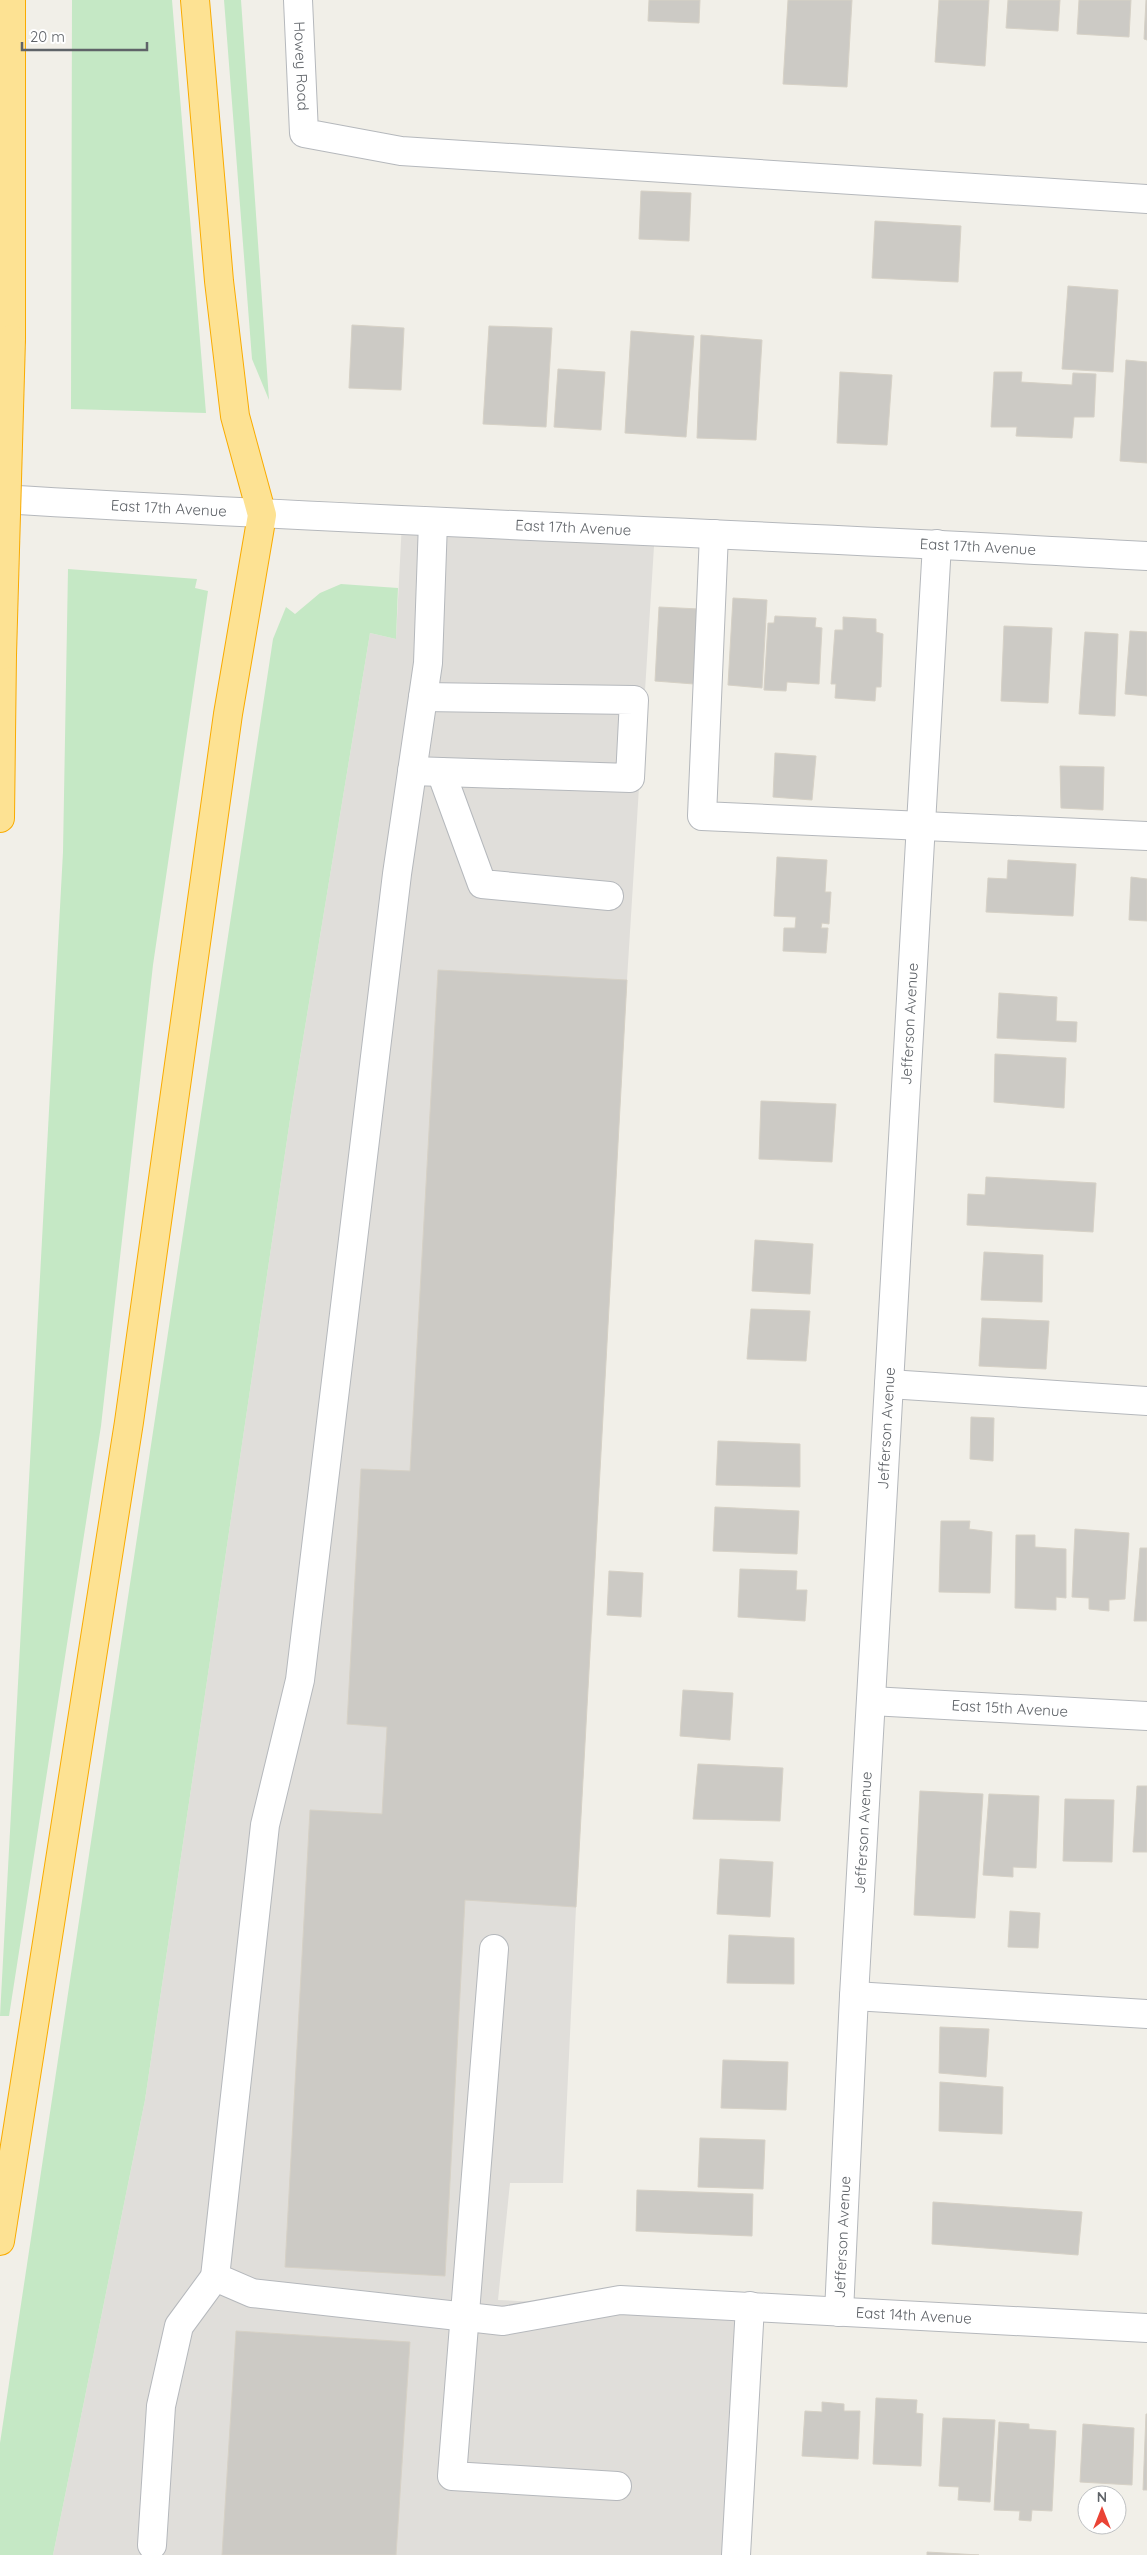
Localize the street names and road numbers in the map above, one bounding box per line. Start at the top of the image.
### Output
street label: Howey Road [290,21,313,111]
street label: East 17th Avenue [110,495,227,521]
street label: East 17th Avenue [515,515,632,539]
street label: East 17th Avenue [919,534,1036,559]
street label: Jefferson Avenue [896,962,922,1086]
street label: Jefferson Avenue [873,1367,899,1490]
street label: East 15th Avenue [951,1695,1069,1721]
street label: Jefferson Avenue [850,1771,876,1894]
street label: Jefferson Avenue [830,2175,854,2299]
street label: East 14th Avenue [855,2303,972,2328]

